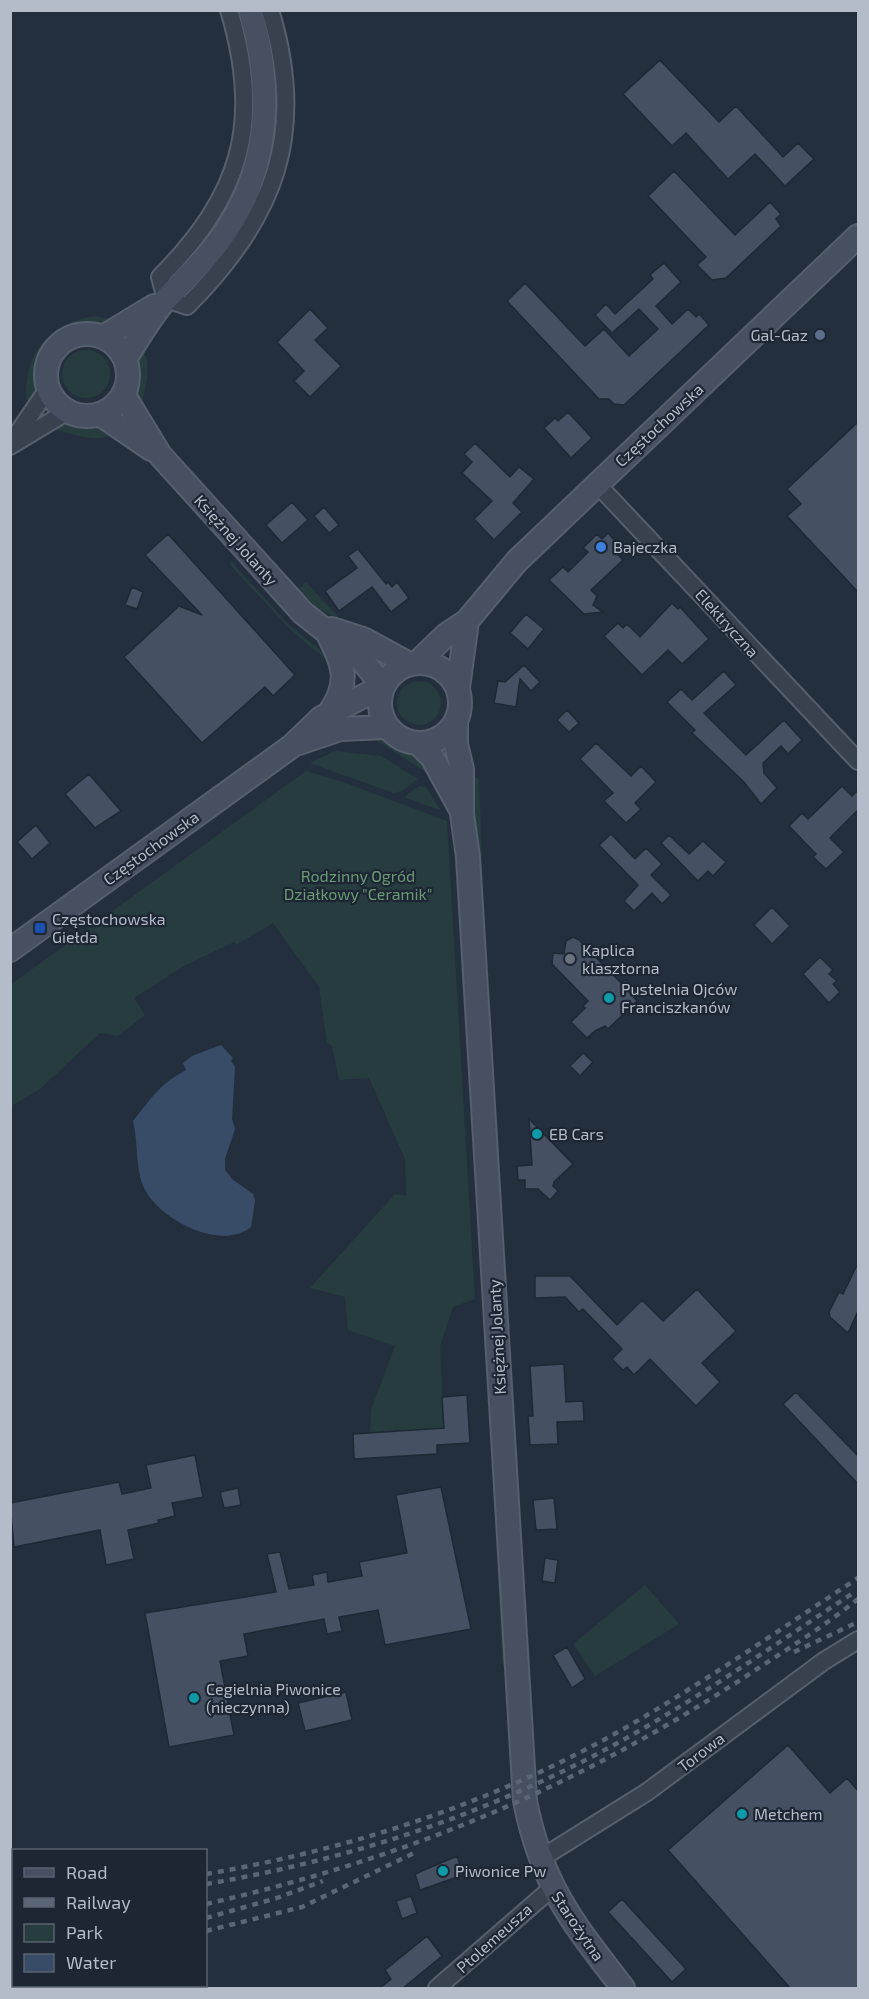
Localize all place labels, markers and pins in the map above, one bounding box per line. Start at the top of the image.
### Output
place label: Gal-Gaz [751,325,808,344]
marker: Gal-Gaz [813,328,827,342]
place label: Bajeczka [613,537,677,557]
marker: Bajeczka [594,540,608,554]
place label: Częstochowska Giełda [52,909,166,946]
marker: Częstochowska Giełda [33,921,47,935]
place label: Kaplica klasztorna [582,940,660,977]
marker: Kaplica klasztorna [563,952,577,966]
place label: Pustelnia Ojców Franciszkanów [621,979,737,1016]
marker: Pustelnia Ojców Franciszkanów [602,991,616,1005]
place label: EB Cars [549,1124,604,1143]
marker: EB Cars [530,1127,544,1141]
place label: Cegielnia Piwonice (nieczynna) [206,1679,341,1716]
marker: Cegielnia Piwonice (nieczynna) [187,1691,201,1705]
place label: Metchem [754,1804,822,1823]
marker: Metchem [735,1807,749,1821]
place label: Piwonice Pw [455,1861,546,1880]
marker: Piwonice Pw [436,1864,450,1878]

